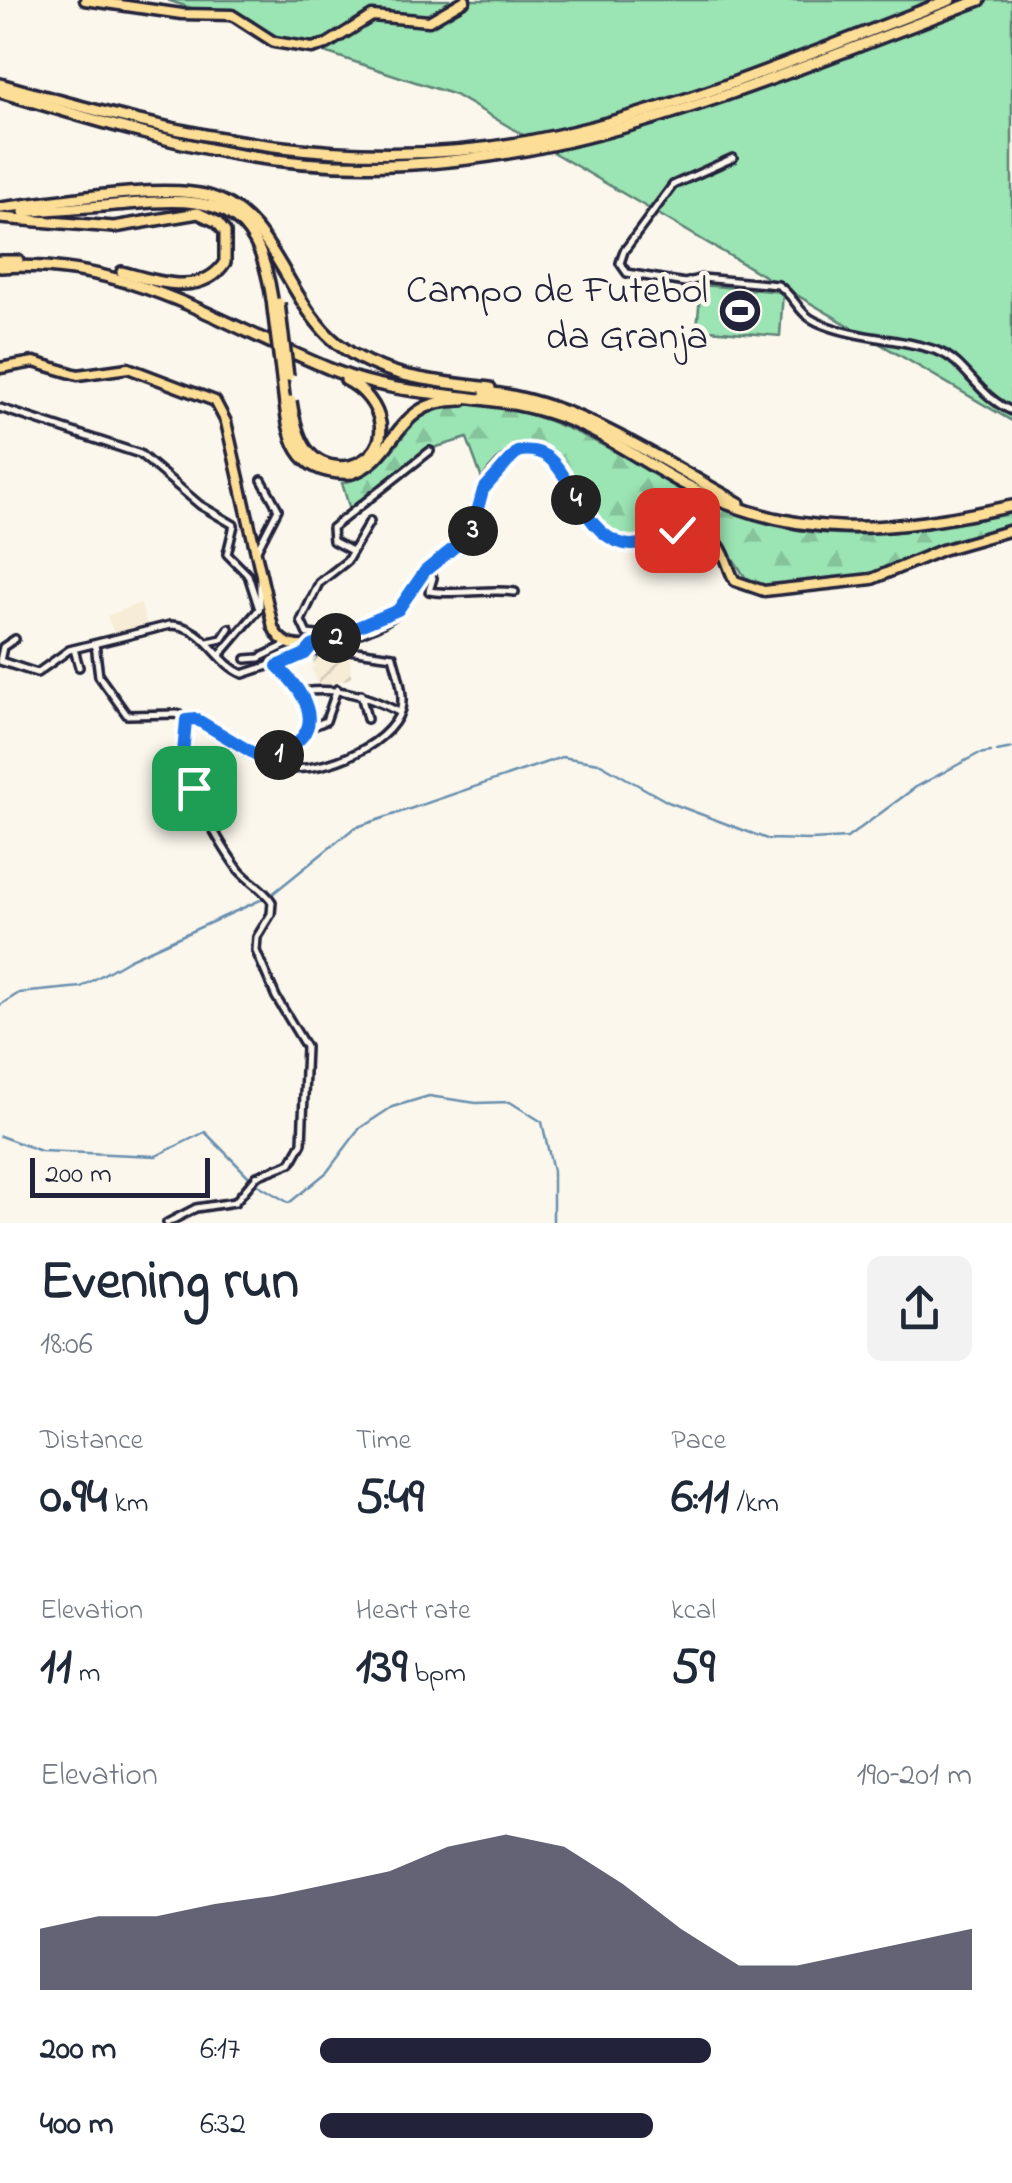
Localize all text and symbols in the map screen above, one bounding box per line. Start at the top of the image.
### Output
place label: Campo de Futebol da Granja [406,263,708,368]
sports icon: Campo de Futebol da Granja [717,288,763,334]
pin: 4 [551,475,601,525]
text: 4 [570,479,582,520]
pin [635,488,720,573]
icon: check [650,503,705,558]
pin: 3 [448,506,498,556]
text: 3 [467,510,479,551]
pin: 2 [311,613,361,663]
text: 2 [329,617,343,658]
pin: 1 [254,730,304,780]
text: 1 [275,734,283,775]
pin [152,746,237,831]
icon: arrive [167,761,222,816]
scale bar [30,1153,210,1198]
text: 200 m [45,1155,112,1196]
text: Evening run [40,1244,299,1324]
button: share [867,1256,972,1361]
text: 18:06 [40,1322,93,1369]
text: Distance [40,1421,143,1462]
text: Time [356,1421,411,1462]
text: Pace [671,1421,726,1462]
text: 0.94 [40,1462,107,1535]
text: 5:49 [356,1462,424,1535]
text: 6:11 [671,1462,729,1535]
text: km [107,1484,148,1525]
text: /km [729,1484,779,1525]
text: Elevation [40,1591,143,1632]
text: Heart rate [356,1591,470,1632]
text: kcal [671,1591,716,1632]
text: 11 [40,1632,72,1705]
text: 139 [356,1632,407,1705]
text: 59 [671,1632,715,1705]
text: m [72,1654,101,1695]
text: bpm [407,1654,466,1695]
text: Elevation [40,1753,158,1800]
text: 190–201 m [856,1753,972,1800]
text: 200 m [40,2027,116,2074]
text: 6:17 [200,2027,240,2074]
text: 400 m [40,2102,114,2149]
text: 6:32 [200,2102,246,2149]

